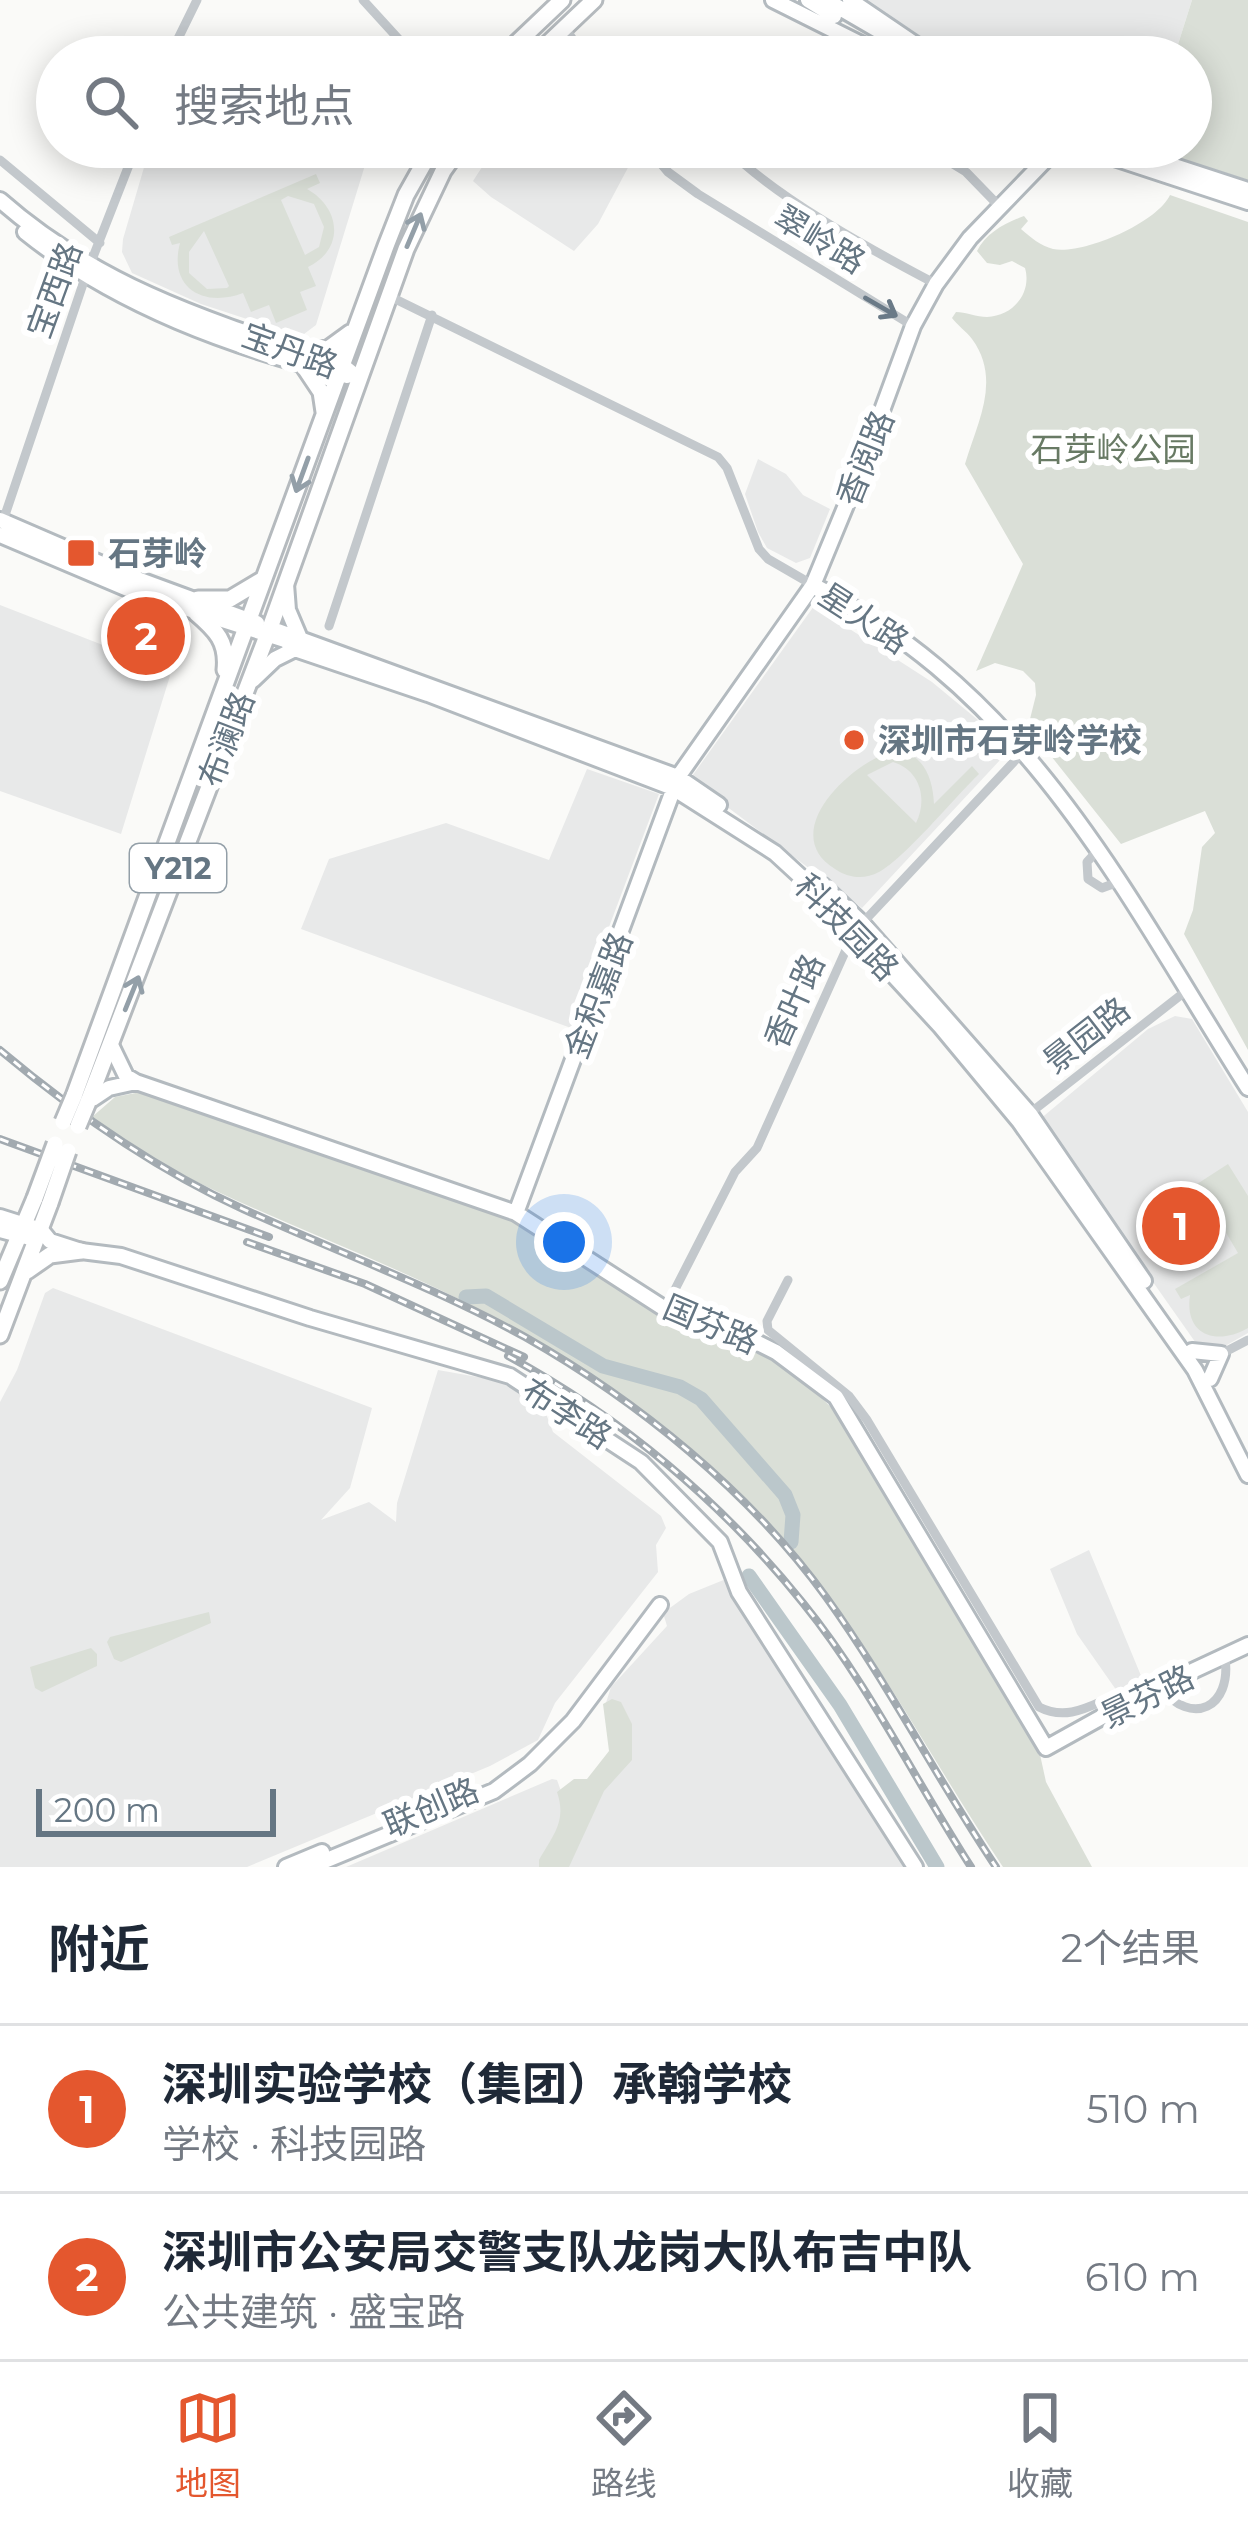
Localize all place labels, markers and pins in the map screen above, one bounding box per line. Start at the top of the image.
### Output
place label: 石芽岭 [108,533,207,573]
marker: 石芽岭 [65,537,97,569]
pin: 2 [107,591,185,681]
place label: 深圳市石芽岭学校 [878,720,1142,760]
marker: 深圳市石芽岭学校 [841,727,867,753]
pin: 1 [1142,1181,1220,1271]

